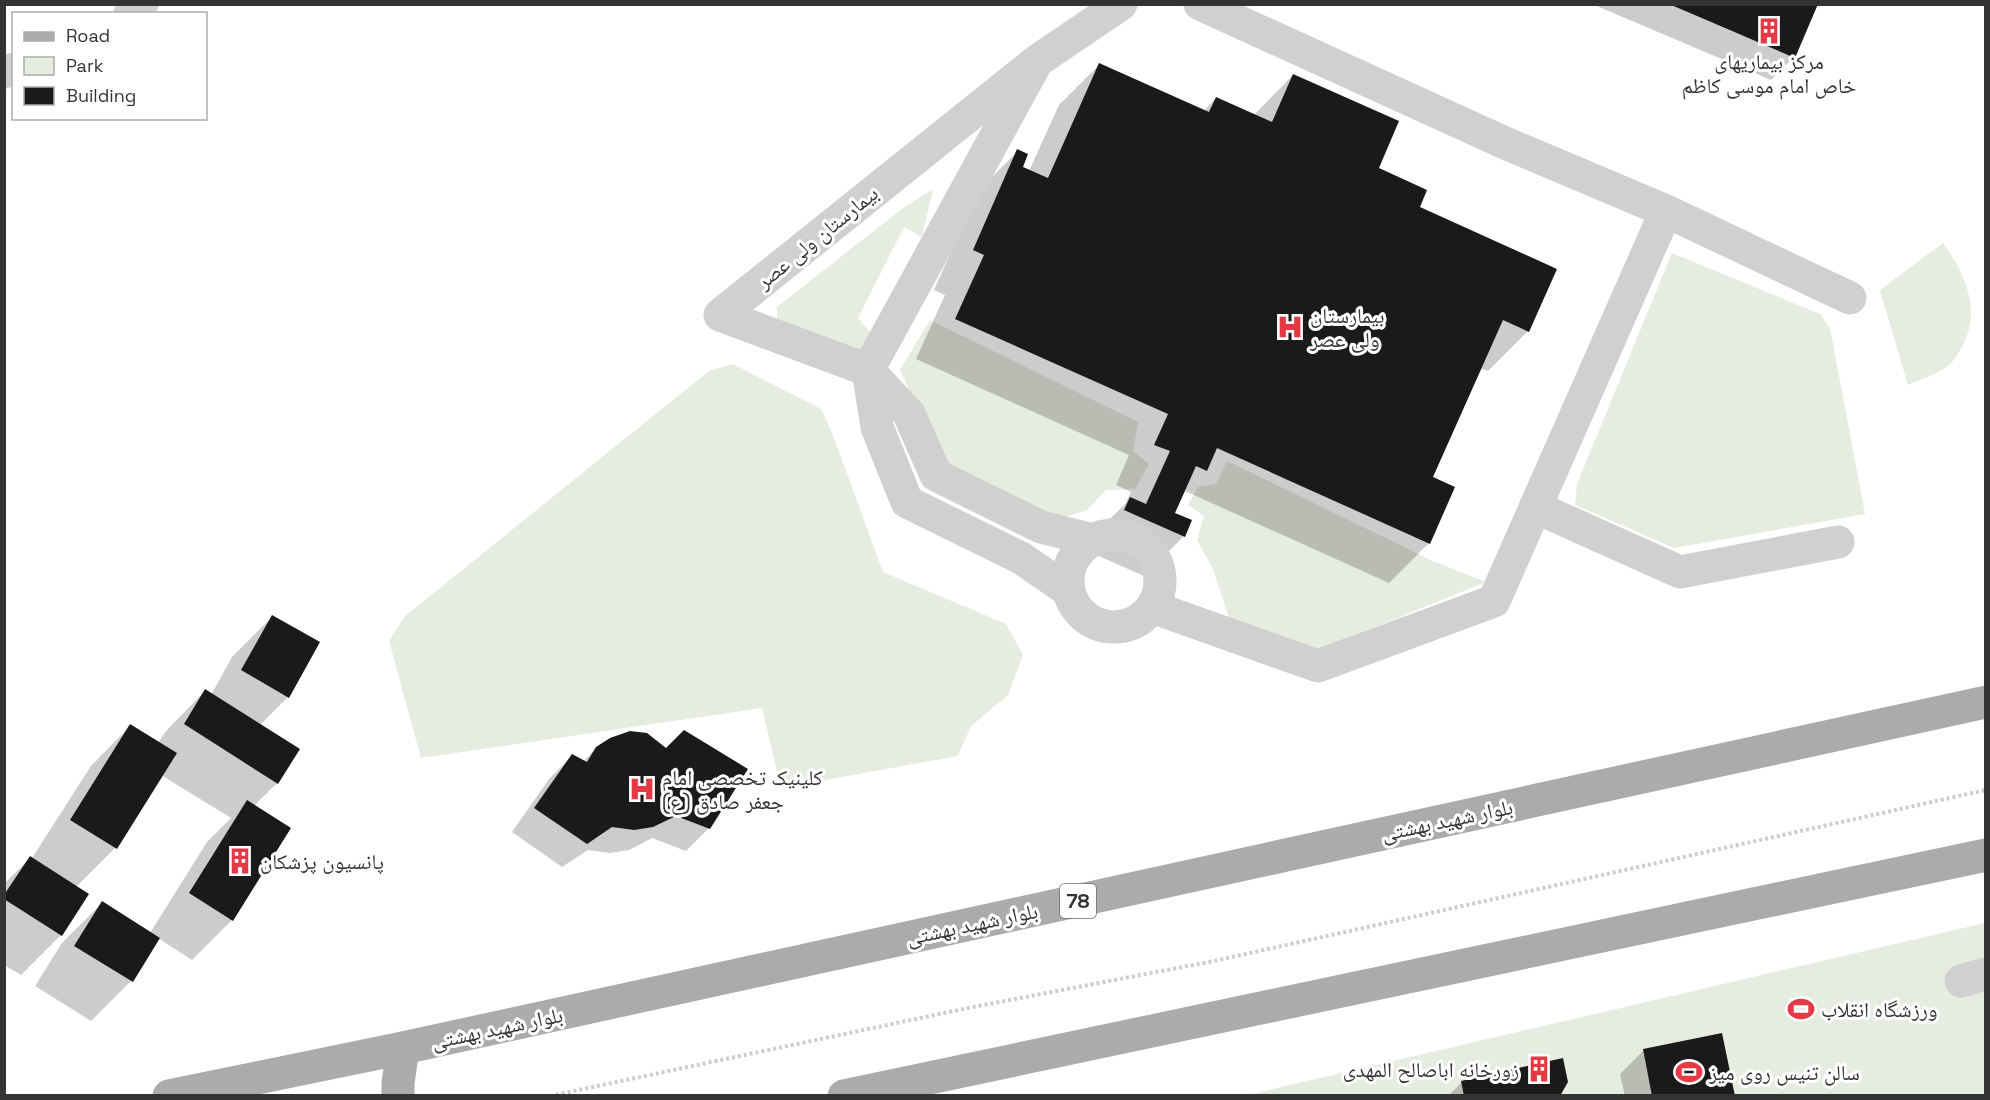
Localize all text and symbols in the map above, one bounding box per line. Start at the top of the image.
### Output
legend [12,12,207,120]
building icon: مرکز بیماریهای خاص امام موسی کاظم [1754,16,1784,46]
text: Road [66,24,110,47]
place label: مرکز بیماریهای خاص امام موسی کاظم [1682,48,1856,100]
text: Park [66,54,104,77]
text: Building [66,84,136,107]
street label: بیمارستان ولی عصر [750,180,884,295]
place label: بیمارستان ولی عصر [1309,302,1384,353]
hospital icon: بیمارستان ولی عصر [1275,312,1305,342]
place label: کلینیک تخصصی امام جعفر صادق (ع) [662,764,823,815]
hospital icon: کلینیک تخصصی امام جعفر صادق (ع) [627,774,657,804]
street label: بلوار شهید بهشتی [1379,793,1515,847]
building icon: پانسیون پزشکان [225,846,255,876]
place label: پانسیون پزشکان [260,848,384,875]
road number: 78 [1060,884,1096,918]
street label: بلوار شهید بهشتی [904,897,1040,951]
sports icon: ورزشگاه انقلاب [1786,994,1816,1024]
place label: ورزشگاه انقلاب [1821,996,1938,1023]
street label: بلوار شهید بهشتی [429,1001,565,1055]
building icon: زورخانه اباصالح المهدی [1524,1054,1554,1084]
place label: زورخانه اباصالح المهدی [1343,1056,1519,1083]
sports icon: سالن تنیس روی میز [1674,1057,1704,1087]
place label: سالن تنیس روی میز [1708,1059,1860,1086]

